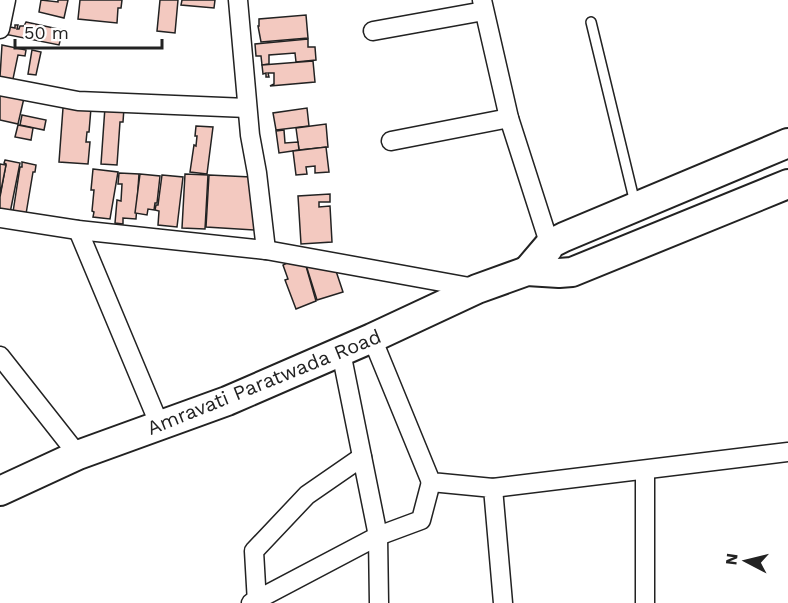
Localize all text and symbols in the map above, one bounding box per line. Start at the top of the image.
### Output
scale bar [15,12,162,50]
text: 50 m [24,22,69,43]
street label: Amravati Paratwada Road [143,324,385,440]
north arrow [716,531,776,591]
text: N [721,552,742,566]

